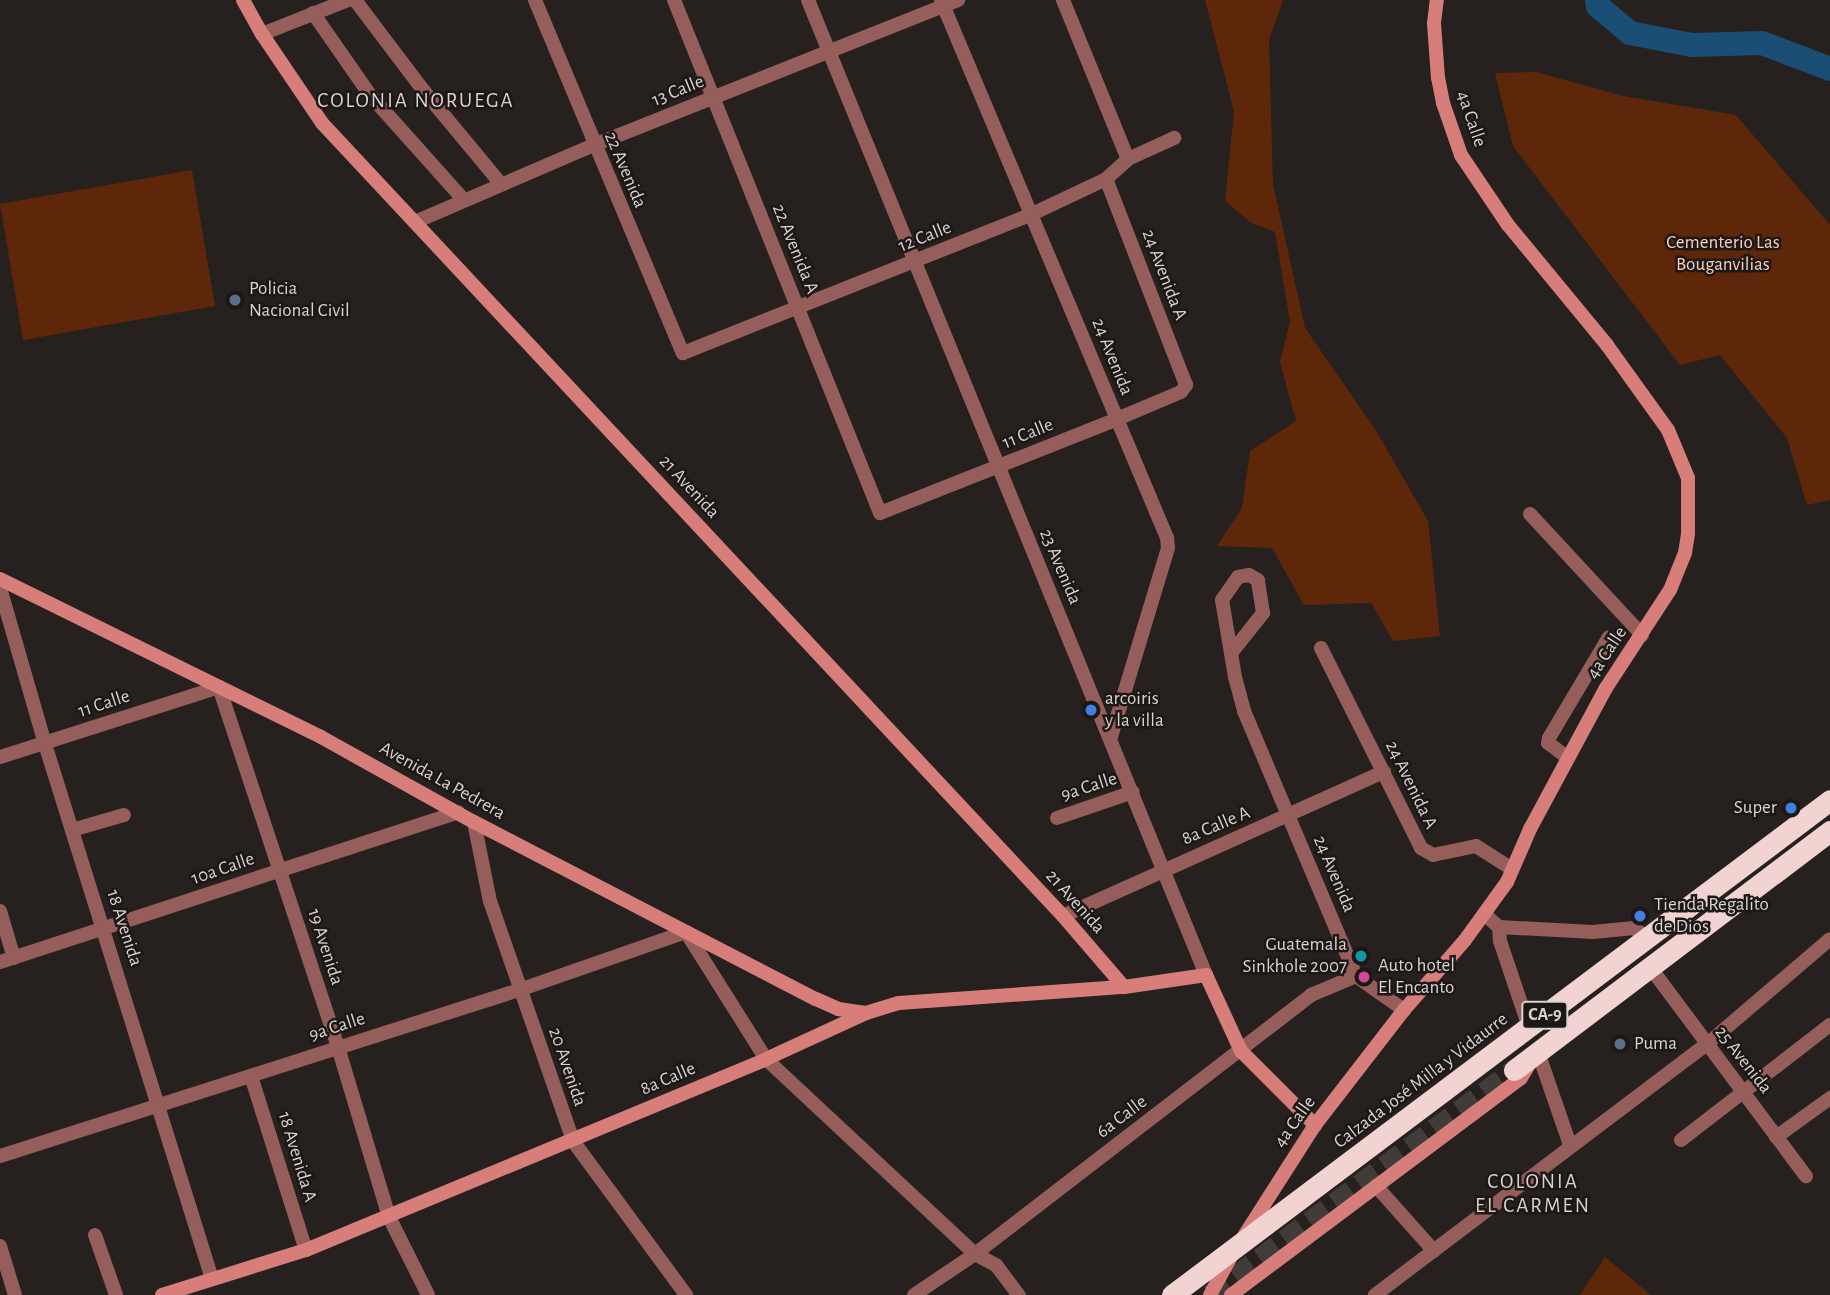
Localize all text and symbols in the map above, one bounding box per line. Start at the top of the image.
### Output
street label: 13 Calle [649,70,707,112]
district label: COLONIA NORUEGA [319,88,513,114]
street label: 4a Calle [1451,88,1491,150]
street label: 22 Avenida [599,128,651,212]
street label: 22 Avenida A [767,201,823,297]
street label: 12 Calle [895,216,955,258]
street label: 24 Avenida A [1136,226,1192,324]
park label: Cementerio Las Bouganvilias [1666,232,1780,276]
place label: Policia Nacional Civil [249,278,350,322]
marker: Policia Nacional Civil [227,292,243,308]
street label: 24 Avenida [1086,315,1138,399]
street label: 11 Calle [999,414,1057,454]
street label: 21 Avenida [654,451,724,523]
street label: 23 Avenida [1034,526,1086,608]
street label: 4a Calle [1582,623,1632,683]
street label: 11 Calle [75,685,133,723]
place label: arcoiris y la villa [1105,688,1164,732]
marker: arcoiris y la villa [1083,702,1099,718]
street label: Avenida La Pedrera [375,737,509,825]
street label: 24 Avenida A [1380,737,1442,833]
street label: 9a Calle [1058,767,1120,807]
place label: Super [1734,797,1777,819]
marker: Super [1783,800,1799,816]
street label: 8a Calle A [1178,801,1254,851]
street label: 24 Avenida [1308,832,1360,916]
street label: 10a Calle [188,848,258,890]
street label: 21 Avenida [1040,865,1110,939]
street label: 18 Avenida [101,887,147,969]
place label: Tienda Regalito de Dios [1654,894,1769,938]
street label: 19 Avenida [302,906,348,988]
marker: Tienda Regalito de Dios [1632,908,1648,924]
place label: Guatemala Sinkhole 2007 [1243,934,1347,978]
marker: Guatemala Sinkhole 2007 [1353,948,1369,964]
place label: Auto hotel El Encanto [1378,955,1455,999]
marker: Auto hotel El Encanto [1356,969,1372,985]
road number: CA-9 [1520,1000,1570,1030]
street label: 9a Calle [306,1007,368,1047]
street label: Calzada José Milla y Vidaurre [1329,1008,1513,1154]
street label: 25 Avenida [1709,1022,1777,1098]
street label: 20 Avenida [543,1025,591,1109]
place label: Puma [1634,1033,1677,1055]
marker: Puma [1612,1036,1628,1052]
street label: 8a Calle [637,1057,699,1101]
street label: 6a Calle [1092,1091,1152,1143]
street label: 4a Calle [1269,1092,1321,1152]
street label: 18 Avenida A [273,1109,321,1205]
district label: COLONIA EL CARMEN [1476,1169,1590,1219]

